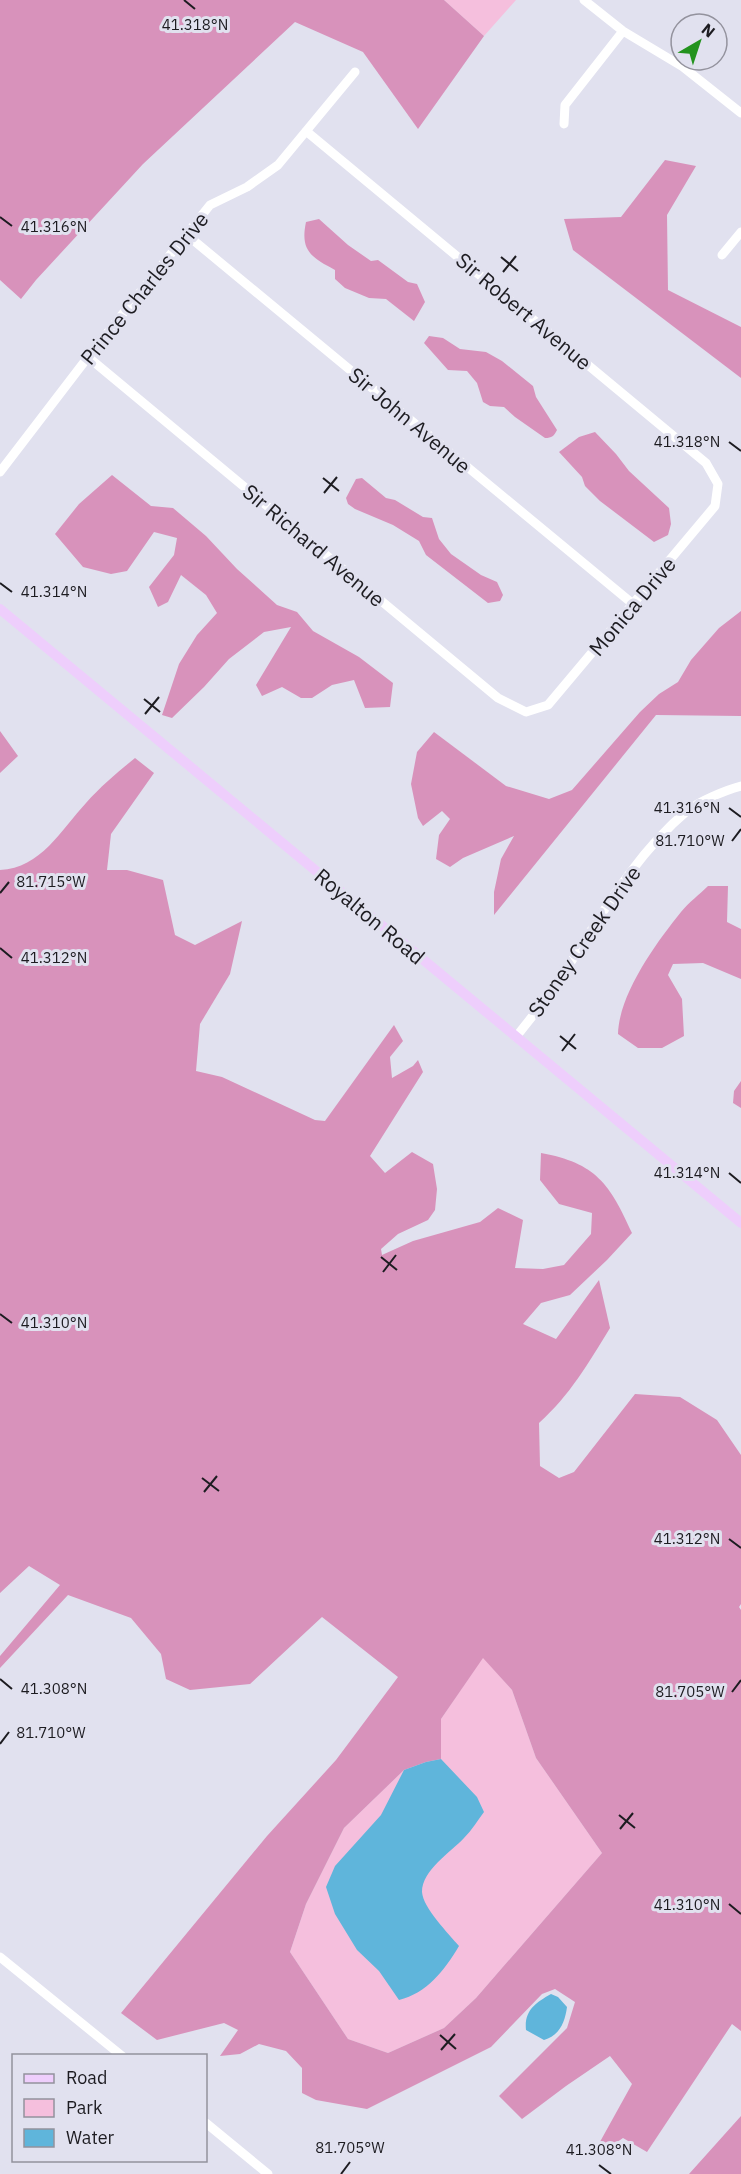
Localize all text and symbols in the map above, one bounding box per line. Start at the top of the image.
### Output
north arrow [669,12,729,72]
text: 41.318°N [162,15,228,34]
text: N [698,19,719,42]
street label: Prince Charles Drive [74,206,214,370]
text: 41.316°N [21,217,87,236]
street label: Sir Robert Avenue [450,246,598,376]
street label: Sir John Avenue [343,361,477,479]
text: 41.318°N [654,432,720,451]
street label: Sir Richard Avenue [237,477,391,613]
street label: Monica Drive [582,550,682,662]
text: 41.314°N [21,582,87,601]
text: 41.316°N [654,798,720,817]
text: 81.710°W [655,831,725,850]
street label: Stoney Creek Drive [521,860,647,1022]
street label: Royalton Road [309,862,431,970]
text: 81.715°W [16,872,86,891]
text: 41.312°N [21,948,87,967]
text: 41.314°N [654,1163,720,1182]
text: 41.310°N [21,1313,87,1332]
text: 41.312°N [654,1529,720,1548]
text: 41.308°N [21,1679,87,1698]
text: 81.705°W [655,1682,725,1701]
text: 81.710°W [16,1723,86,1742]
text: 41.310°N [654,1895,720,1914]
legend [12,2054,207,2162]
text: Road [66,2066,107,2089]
text: Park [66,2096,103,2119]
text: Water [66,2126,115,2149]
text: 81.705°W [315,2138,385,2157]
text: 41.308°N [566,2140,632,2159]

